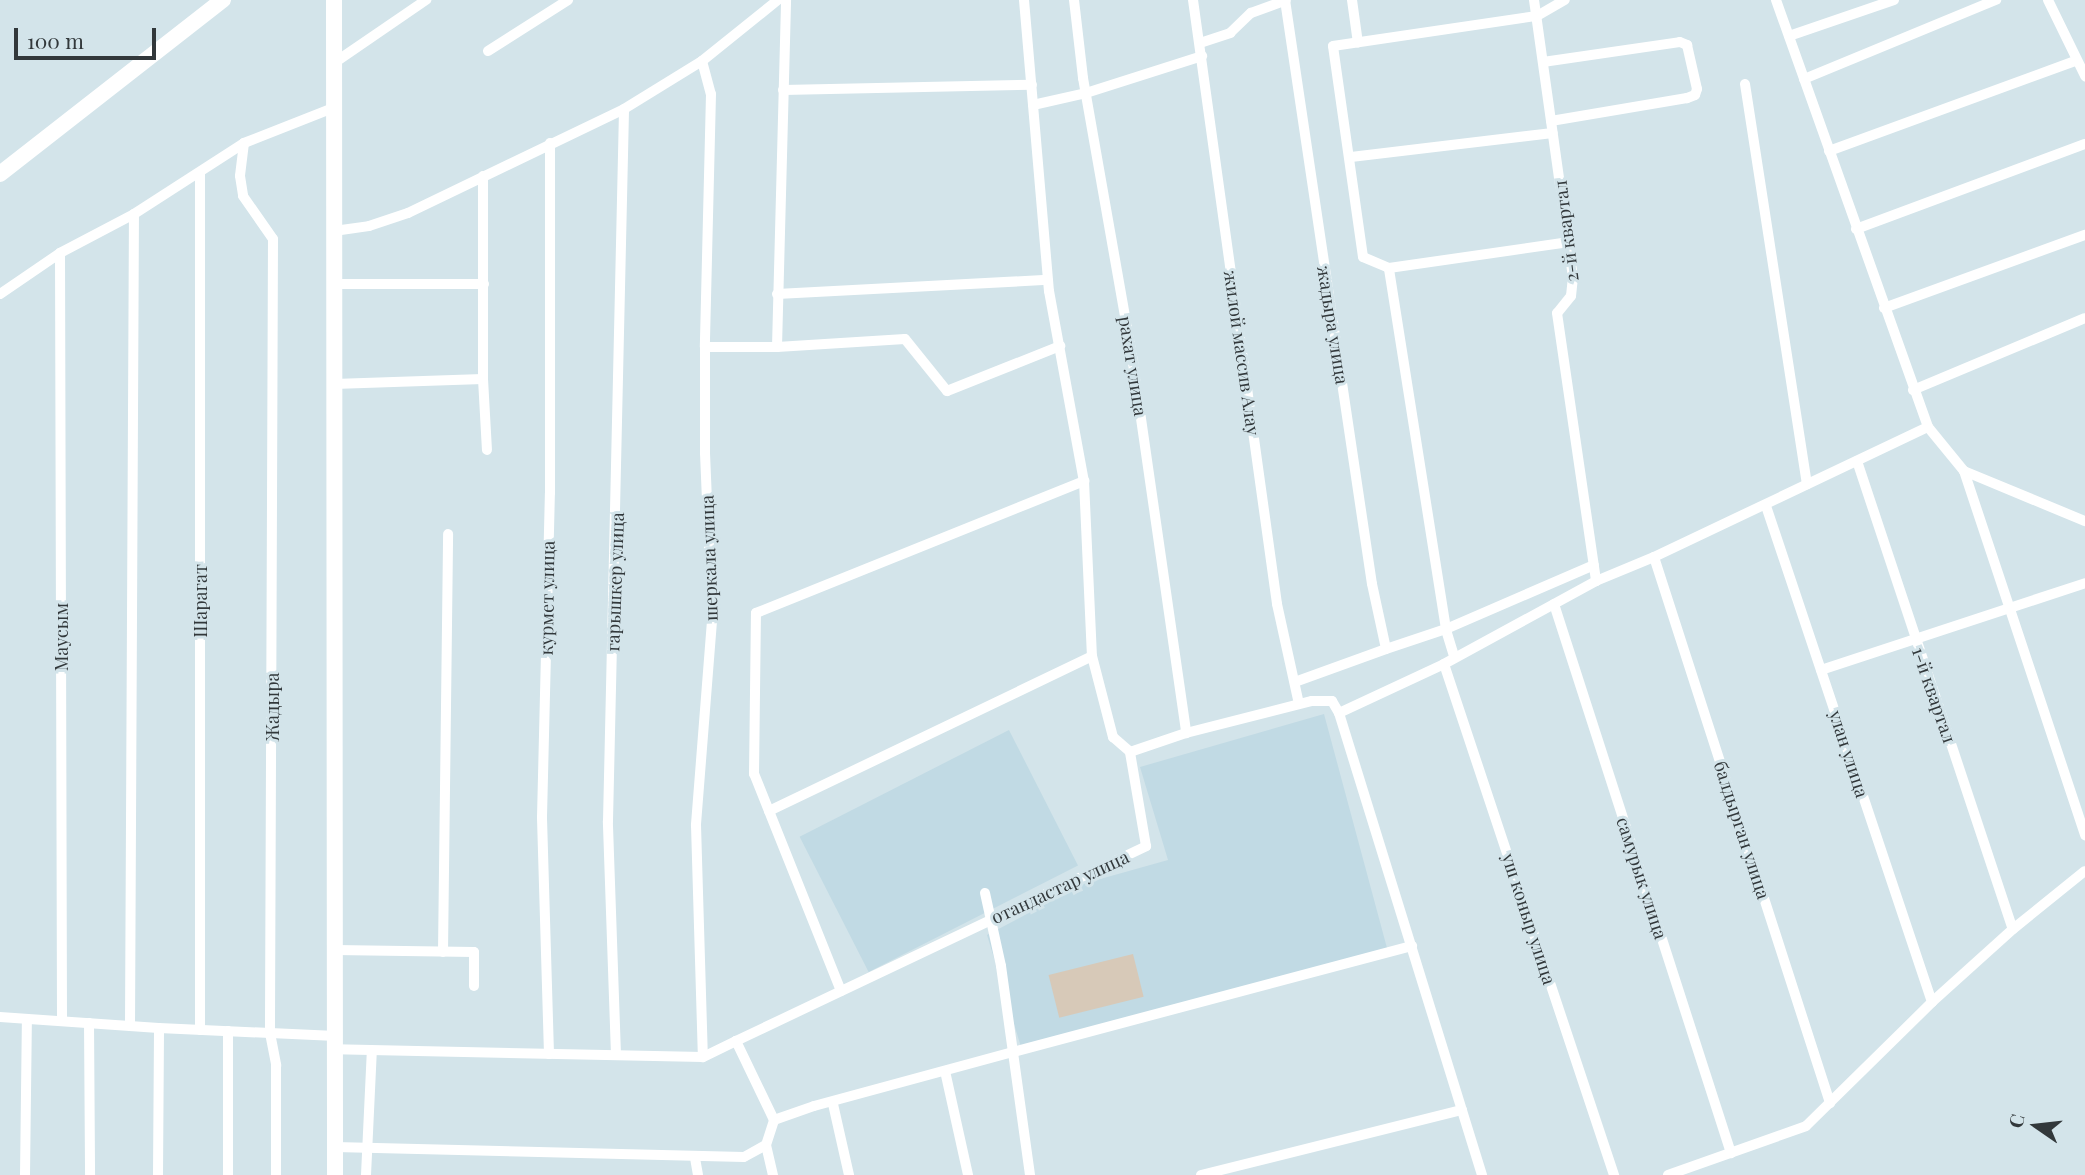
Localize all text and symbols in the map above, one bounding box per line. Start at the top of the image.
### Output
scale bar [18,14,159,58]
text: 100 m [27,26,84,54]
street label: 2-й квартал [1549,179,1583,283]
street label: жадыра улица [1313,264,1353,386]
street label: жилой массив Алау [1220,269,1264,437]
street label: рахат улица [1114,315,1152,417]
street label: шеркала улица [696,495,722,621]
street label: гарышкер улица [602,512,628,652]
street label: курмет улица [535,540,559,656]
street label: Шарагат [189,564,211,638]
street label: Маусым [50,603,72,671]
street label: 1-й квартал [1908,644,1960,746]
street label: Жадыра [261,672,283,742]
street label: улан улица [1825,708,1873,800]
street label: балдырган улица [1709,758,1775,902]
street label: самурык улица [1612,814,1672,942]
street label: отандастар улица [988,846,1132,928]
street label: уш коныр улица [1498,851,1560,987]
north arrow [2001,1091,2071,1161]
text: С [2001,1111,2030,1131]

